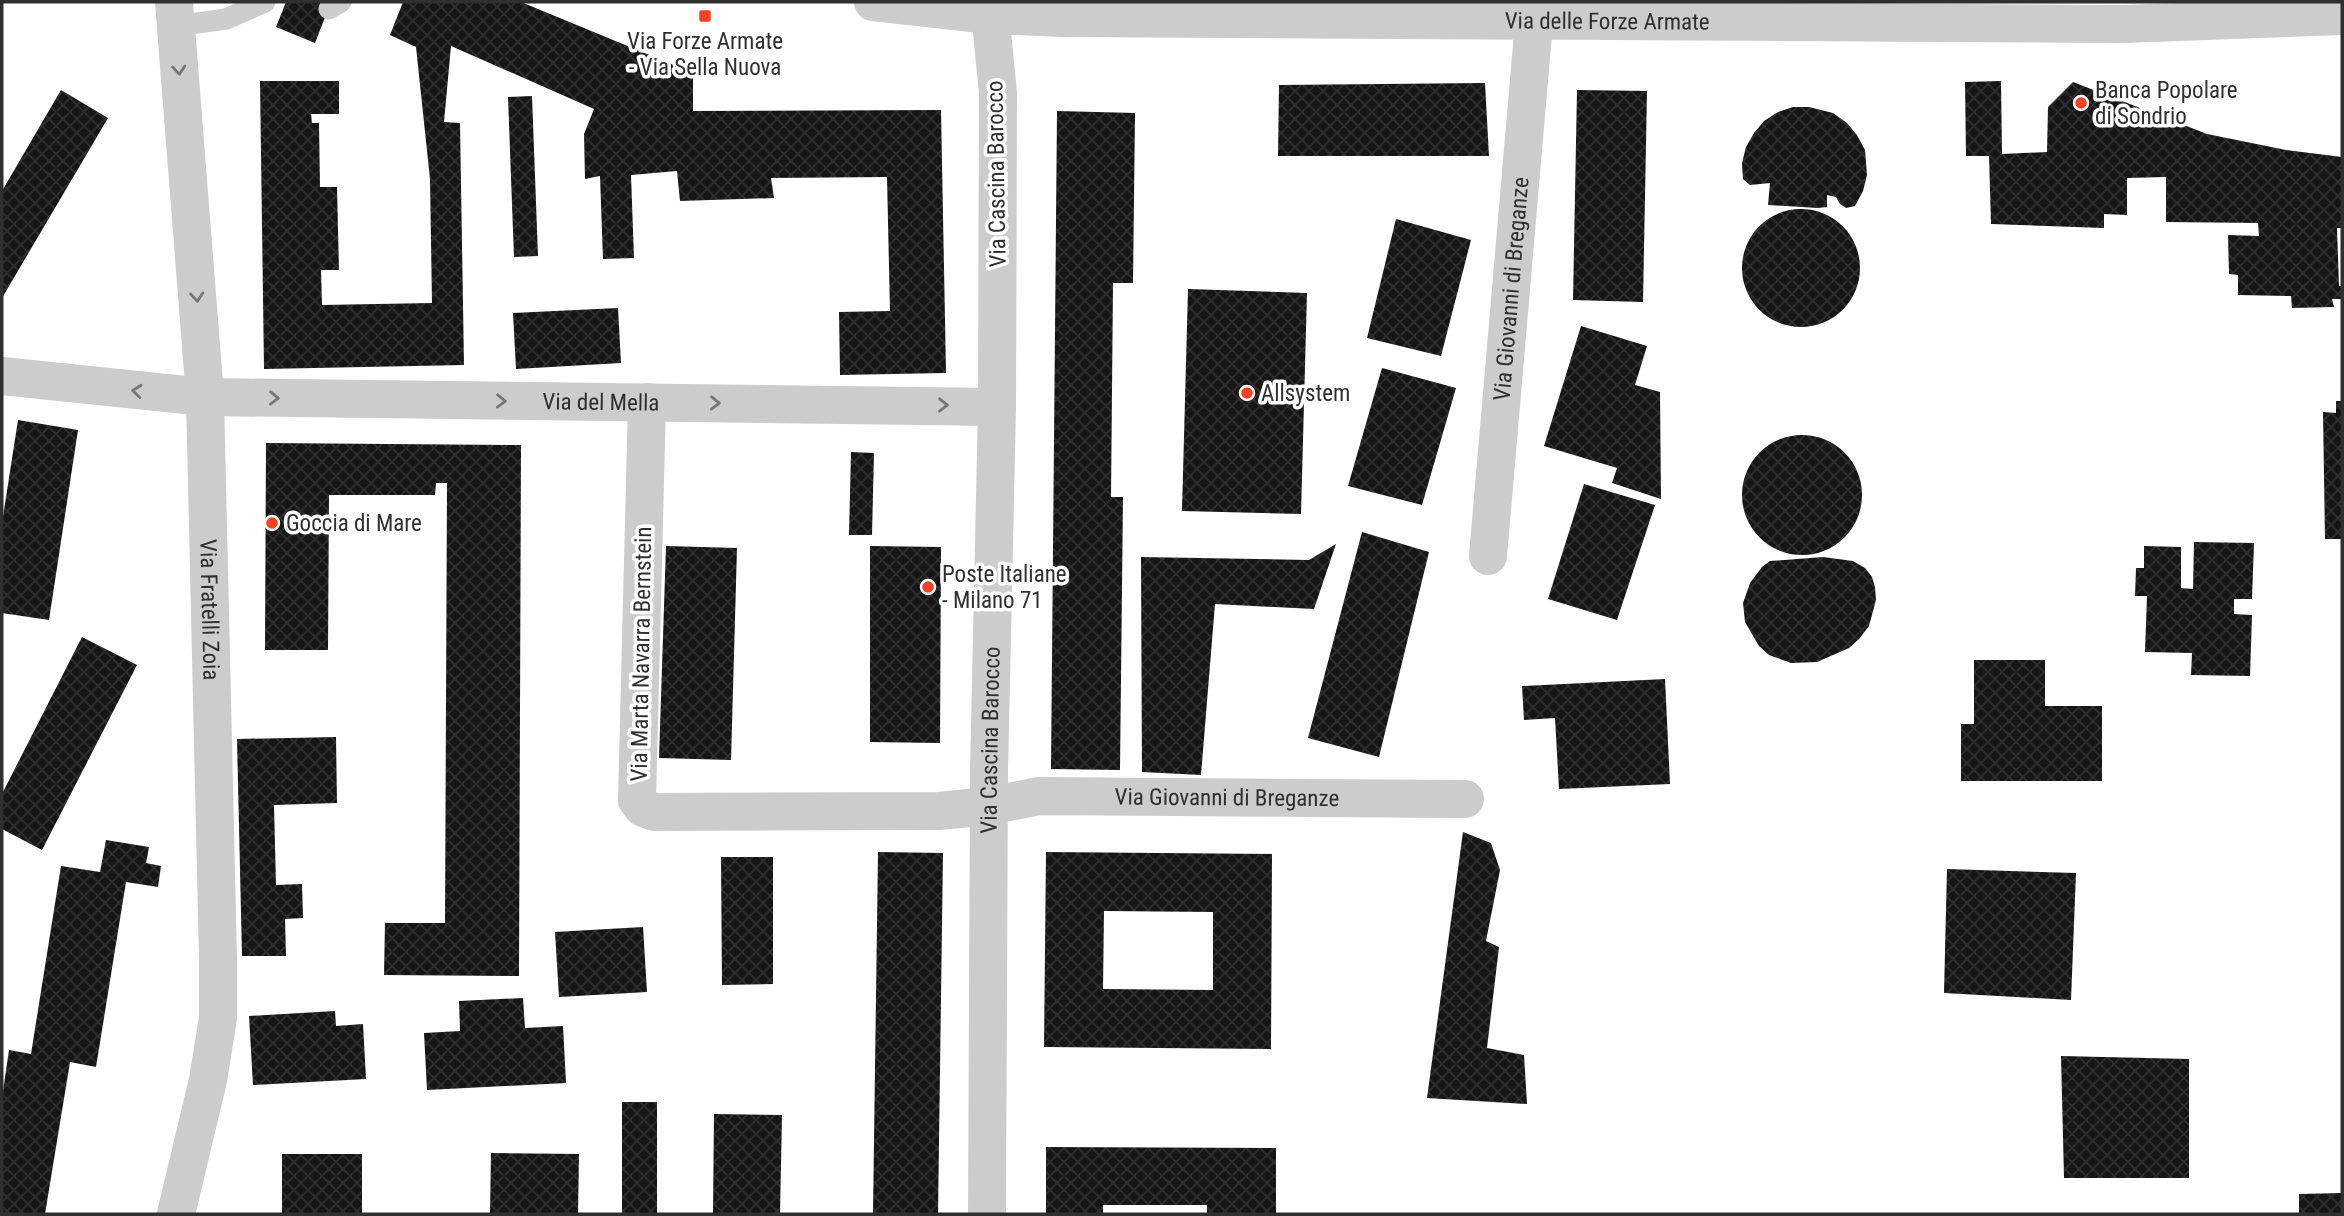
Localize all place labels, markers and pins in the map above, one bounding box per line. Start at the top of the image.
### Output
marker: Via Forze Armate - Via Sella Nuova [697,8,713,24]
place label: Via Forze Armate - Via Sella Nuova [627,28,783,81]
place label: Banca Popolare di Sondrio [2095,77,2238,130]
marker: Banca Popolare di Sondrio [2073,95,2089,111]
place label: Allsystem [1261,380,1350,407]
marker: Allsystem [1239,385,1255,401]
place label: Goccia di Mare [286,510,422,537]
marker: Goccia di Mare [264,515,280,531]
place label: Poste Italiane - Milano 71 [942,561,1067,614]
marker: Poste Italiane - Milano 71 [920,579,936,595]

